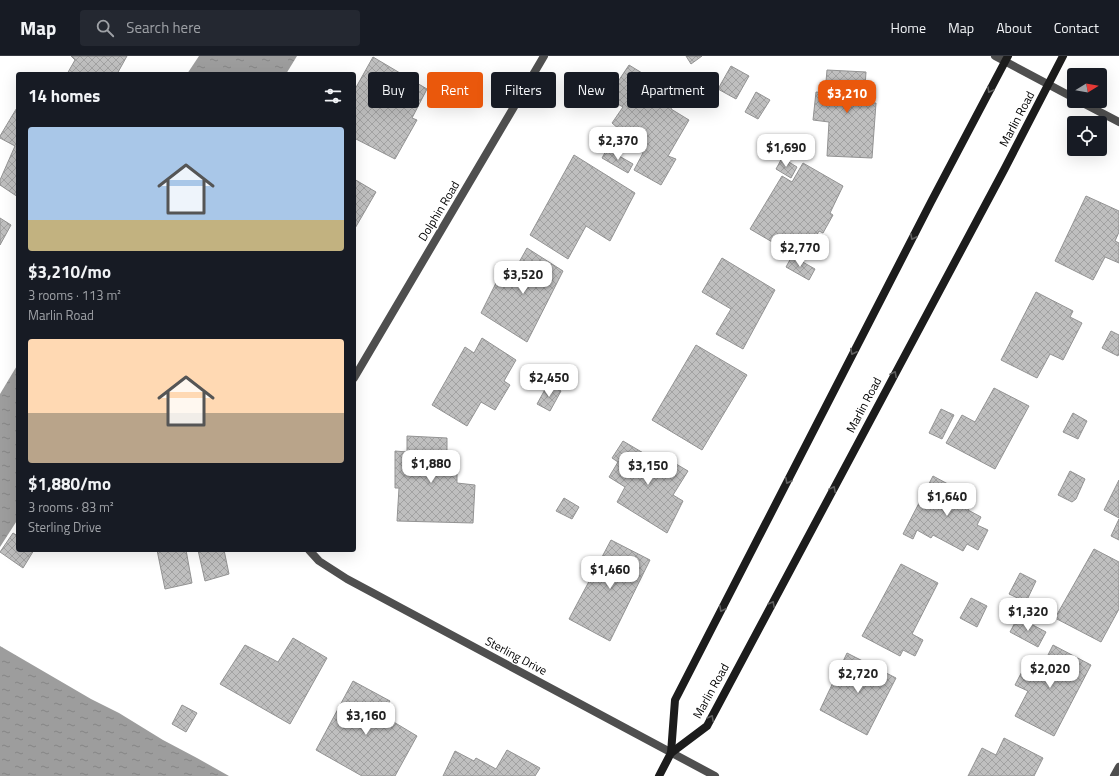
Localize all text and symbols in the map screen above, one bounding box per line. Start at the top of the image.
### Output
search box [80,10,360,46]
text: Map [20,13,56,42]
text: Search here [126,16,201,39]
icon: search [94,17,116,39]
text: Home [891,17,926,38]
text: Map [948,17,974,38]
text: About [996,17,1032,38]
text: Contact [1054,17,1099,38]
north arrow [1067,68,1107,108]
map controls [1067,68,1107,156]
chip: Buy [368,72,419,108]
chip: Rent [427,72,483,108]
chip: Filters [491,72,556,108]
chip: New [564,72,619,108]
chip: Apartment [627,72,719,108]
pin: $3,210 [814,80,880,114]
text: 14 homes [28,83,100,109]
text: $3,210 [827,83,867,103]
icon: filters [322,85,344,107]
one-way arrow [987,86,995,94]
street label: Marlin Road [994,87,1039,150]
button: locate [1067,116,1107,156]
pin: $2,370 [585,127,651,161]
text: $2,370 [598,130,638,150]
pin: $1,690 [753,134,819,168]
text: $1,690 [766,137,806,157]
icon: home [150,153,222,225]
street label: Dolphin Road [413,177,464,244]
one-way arrow [910,233,918,240]
pin: $2,770 [767,234,833,268]
text: $2,770 [780,237,820,257]
text: $3,210/mo [28,259,111,285]
pin: $3,520 [490,261,556,295]
text: $3,520 [503,264,543,284]
text: 3 rooms · 113 m² [28,285,121,305]
text: Marlin Road [28,305,94,325]
one-way arrow [851,348,858,356]
pin: $2,450 [516,364,582,398]
icon: home [150,365,222,437]
text: $2,450 [529,367,569,387]
one-way arrow [890,371,897,379]
street label: Marlin Road [841,373,886,436]
pin: $1,880 [398,450,464,484]
pin: $3,150 [615,452,681,486]
text: $1,880 [411,453,451,473]
text: $3,150 [628,455,668,475]
text: $1,880/mo [28,471,111,497]
one-way arrow [785,476,792,484]
pin: $1,640 [914,483,980,517]
one-way arrow [828,486,836,493]
text: $1,640 [927,486,967,506]
text: 3 rooms · 83 m² [28,497,114,517]
text: Sterling Drive [28,517,101,537]
pin: $1,460 [577,556,643,590]
text: $1,460 [590,559,630,579]
pin: $1,320 [995,598,1061,632]
one-way arrow [767,601,775,608]
text: $1,320 [1008,601,1048,621]
one-way arrow [719,604,727,612]
street label: Sterling Drive [482,631,551,680]
pin: $2,020 [1017,655,1083,689]
text: $2,020 [1030,658,1070,678]
street label: Marlin Road [688,660,734,722]
pin: $2,720 [825,660,891,694]
text: $2,720 [838,663,878,683]
pin: $3,160 [333,702,399,736]
text: $3,160 [346,705,386,725]
one-way arrow [706,715,713,723]

